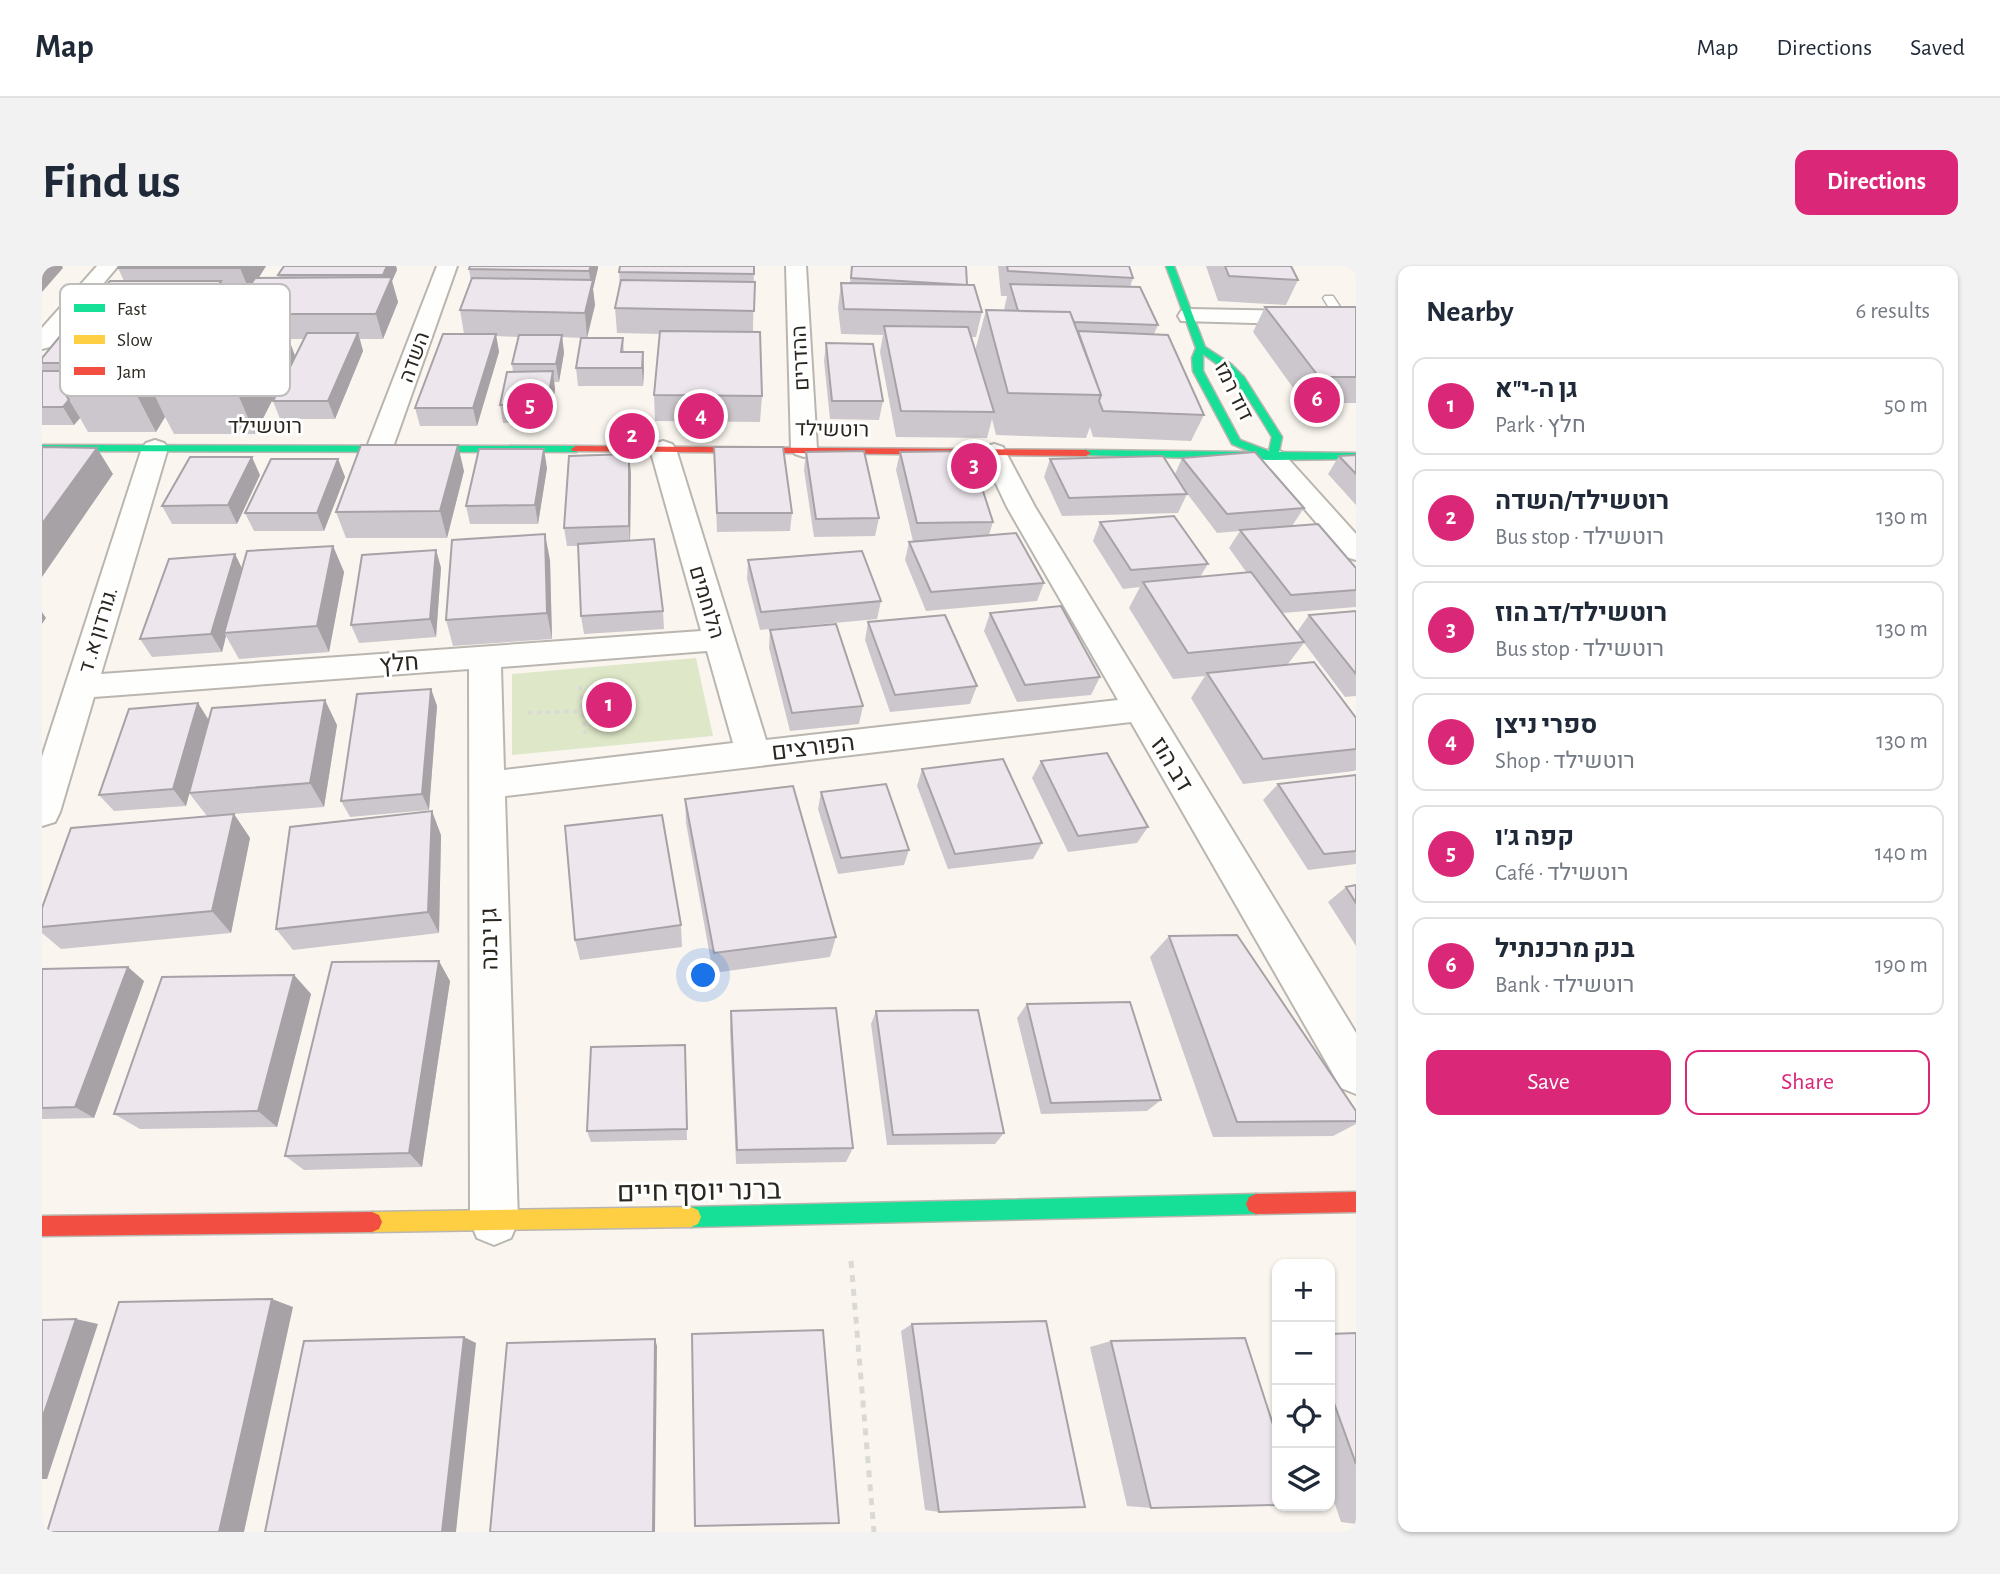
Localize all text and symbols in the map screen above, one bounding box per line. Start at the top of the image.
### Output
text: Map [35,31,94,64]
text: Map [1696,36,1738,60]
text: Directions [1776,36,1872,60]
text: Saved [1910,36,1965,60]
button: Directions [1795,150,1958,215]
text: Find us [42,158,181,207]
legend [60,284,290,396]
text: Nearby [1426,297,1514,327]
text: Fast [117,300,147,319]
text: 6 results [1856,300,1930,323]
street label: ההדרים [788,325,813,391]
street label: השדה [396,329,433,385]
text: Slow [117,331,153,350]
street label: דוד רמז [1210,358,1257,424]
text: Jam [117,363,146,382]
pin: 6 [1294,374,1340,426]
text: גן ה-י"א [1495,376,1578,402]
pin: 5 [507,380,553,432]
pin: 4 [678,390,724,442]
text: 1 [1447,394,1455,417]
text: 50 m [1884,394,1928,417]
pin: 2 [609,410,655,462]
text: Park · חלץ [1495,414,1586,437]
street label: רוטשילד [228,416,302,437]
street label: רוטשילד [795,418,869,441]
pin: 3 [951,440,997,492]
text: רוטשילד/השדה [1495,488,1669,514]
text: 2 [1446,506,1456,529]
text: 130 m [1876,506,1928,529]
text: Bus stop · רוטשילד [1495,526,1664,549]
street label: הלוחמים [686,563,728,641]
street label: גורדון א. ד. [75,585,121,676]
text: רוטשילד/דב הוז [1495,600,1667,626]
text: 3 [1446,618,1456,641]
text: 130 m [1876,618,1928,641]
text: Bus stop · רוטשילד [1495,638,1664,661]
street label: חלץ [378,651,420,677]
pin: 1 [586,679,632,731]
text: ספרי ניצן [1495,712,1597,738]
text: 4 [1445,730,1457,753]
text: 130 m [1876,730,1928,753]
street label: הפורצים [770,731,856,765]
street label: דב הוז [1146,733,1197,796]
text: Shop · רוטשילד [1495,750,1635,773]
text: קפה ג'ו [1495,824,1574,850]
text: 5 [1446,842,1456,865]
text: 140 m [1875,842,1928,865]
text: Café · רוטשילד [1495,862,1629,885]
street label: גן יבנה [477,907,503,971]
text: בנק מרכנתיל [1495,936,1635,962]
text: 6 [1445,954,1457,977]
text: 190 m [1875,954,1928,977]
your location [686,958,720,992]
text: Bank · רוטשילד [1495,974,1634,997]
button: Save [1426,1050,1671,1115]
button: Share [1685,1050,1930,1115]
street label: ברנר יוסף חיים [617,1177,782,1207]
map controls [1272,1259,1335,1511]
button: + [1272,1259,1335,1322]
button: − [1272,1322,1335,1385]
button: locate [1272,1385,1335,1448]
button: layers [1272,1448,1335,1511]

